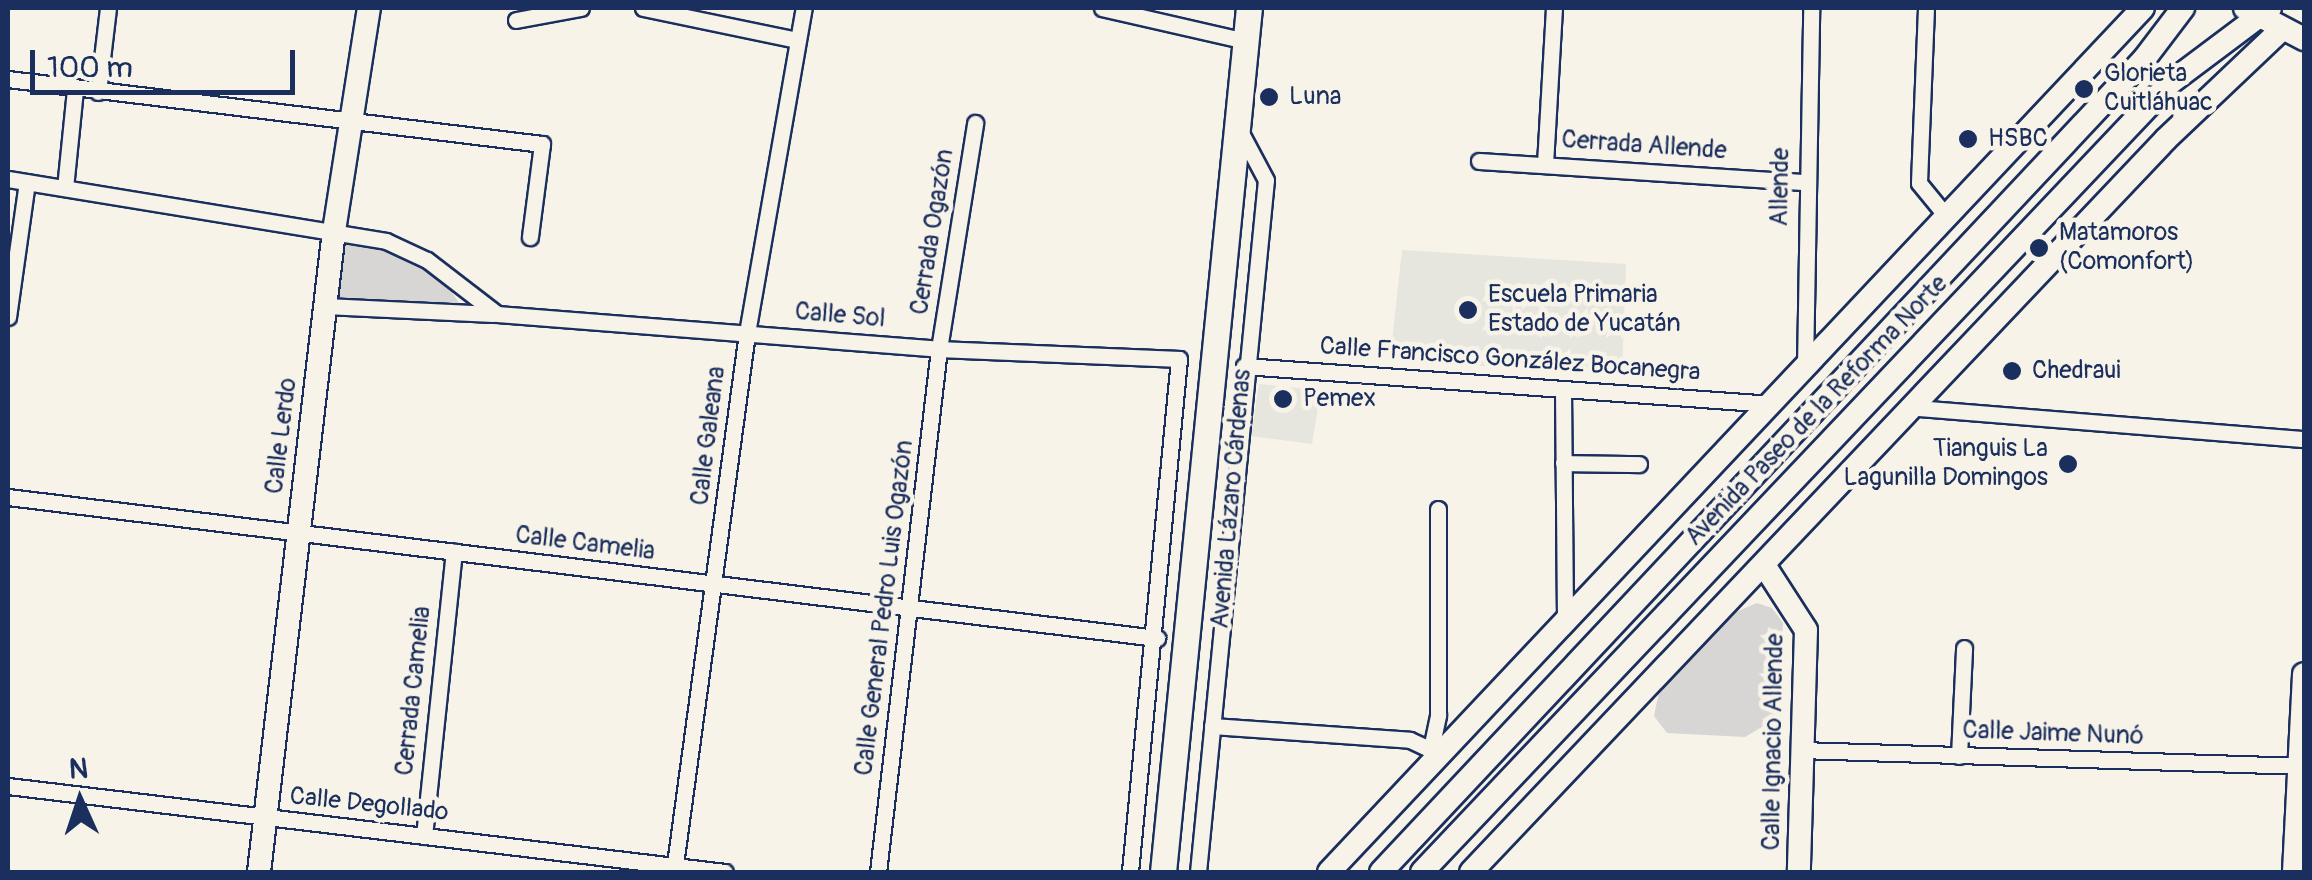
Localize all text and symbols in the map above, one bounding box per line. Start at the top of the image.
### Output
scale bar [35,30,300,92]
text: 100 m [47,49,133,86]
place label: Glorieta Cuitláhuac [2104,60,2213,119]
marker: Glorieta Cuitláhuac [2073,78,2095,100]
place label: Luna [1289,82,1341,112]
marker: Luna [1258,86,1280,108]
place label: HSBC [1988,124,2048,154]
street label: Cerrada Allende [1560,125,1728,167]
marker: HSBC [1957,128,1979,150]
street label: Cerrada Ogazón [905,147,961,317]
street label: Allende [1765,147,1797,227]
place label: Matamoros (Comonfort) [2059,219,2194,278]
marker: Matamoros (Comonfort) [2028,237,2050,259]
street label: Avenida Paseo de la Reforma Norte [1680,270,1954,552]
place label: Escuela Primaria Estado de Yucatán [1488,281,1681,340]
street label: Calle Sol [794,297,886,335]
marker: Escuela Primaria Estado de Yucatán [1457,299,1479,321]
street label: Calle Francisco González Bocanegra [1319,332,1701,388]
place label: Chedraui [2032,356,2121,386]
marker: Chedraui [2001,360,2023,382]
street label: Calle Galeana [686,365,732,507]
street label: Avenida Lázaro Cárdenas [1206,368,1258,630]
street label: Calle Lerdo [260,376,304,496]
place label: Pemex [1303,384,1376,414]
marker: Pemex [1272,388,1294,410]
place label: Tianguis La Lagunilla Domingos [1844,435,2048,494]
street label: Calle General Pedro Luis Ogazón [850,439,920,777]
marker: Tianguis La Lagunilla Domingos [2057,453,2079,475]
street label: Calle Camelia [514,521,656,567]
street label: Cerrada Camelia [390,605,438,777]
street label: Calle Ignacio Allende [1757,633,1791,851]
street label: Calle Jaime Nunó [1962,716,2144,752]
north arrow [30,750,130,850]
text: N [68,752,89,788]
street label: Calle Degollado [288,782,450,828]

